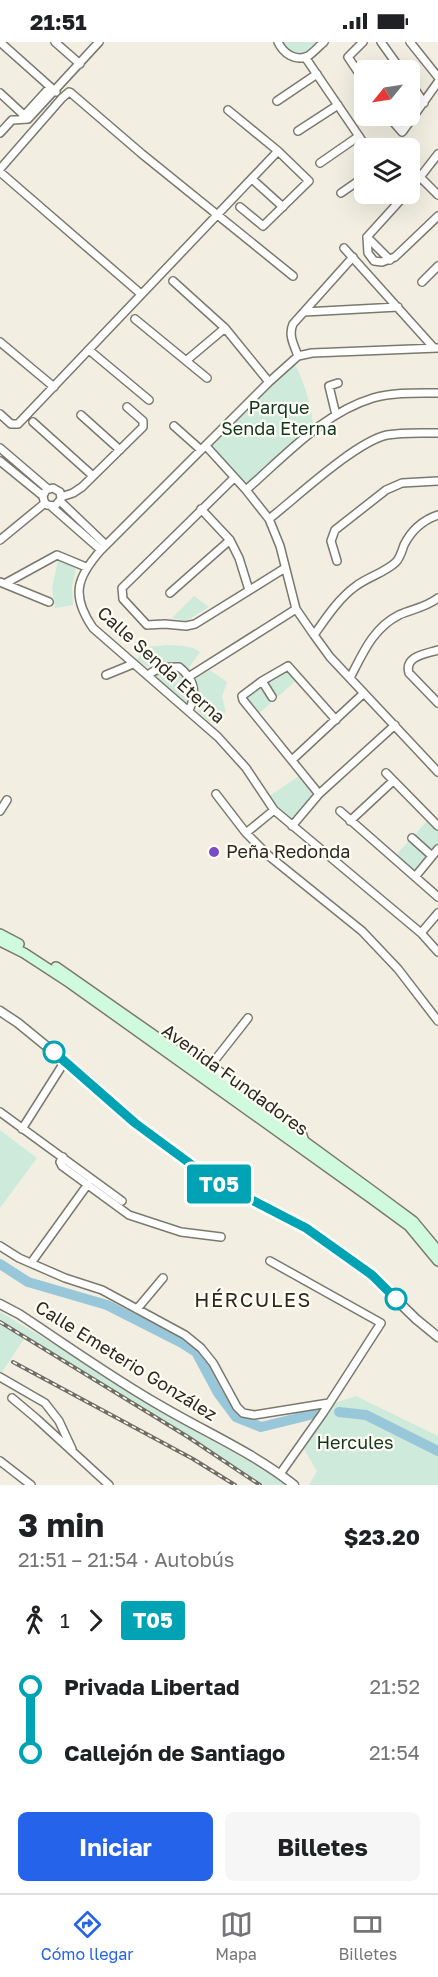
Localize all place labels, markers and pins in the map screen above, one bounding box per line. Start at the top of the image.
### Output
place label: Peña Redonda [226,840,350,862]
marker: Peña Redonda [207,845,221,859]
unlabelled marker [43,1041,65,1063]
unlabelled marker [385,1288,407,1310]

